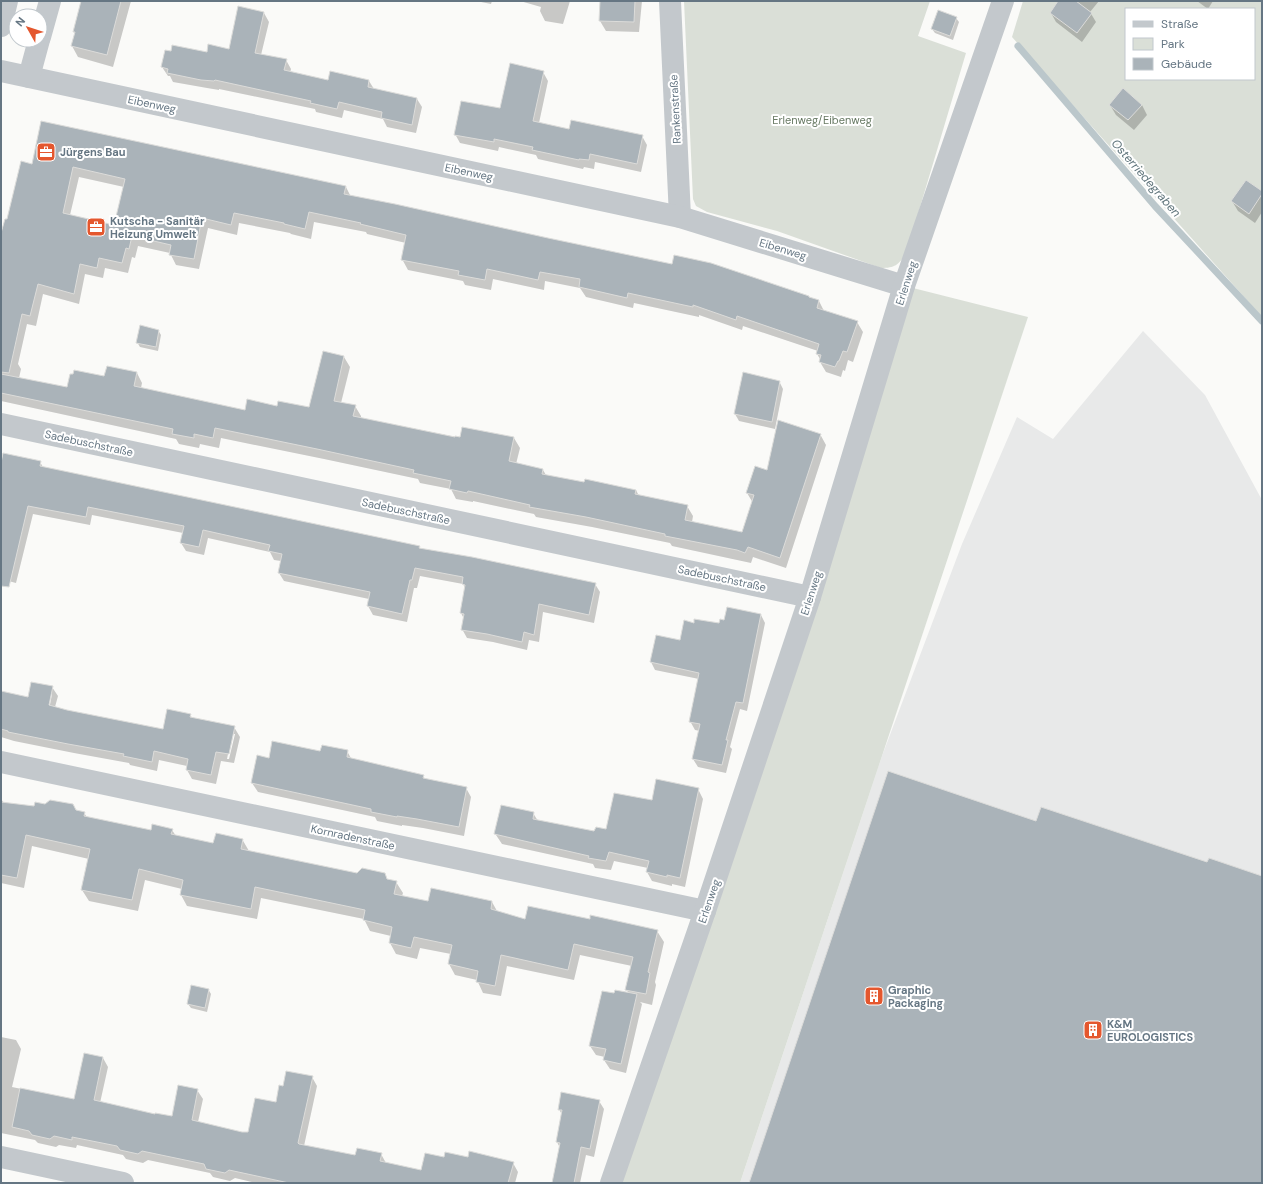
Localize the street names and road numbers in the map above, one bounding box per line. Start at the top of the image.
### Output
street label: Rankenstraße [666,74,684,144]
street label: Eibenweg [127,92,177,116]
street label: Eibenweg [444,160,494,184]
street label: Eibenweg [758,235,808,263]
street label: Erlenweg [892,259,920,307]
street label: Sadebuschstraße [44,427,134,459]
street label: Sadebuschstraße [361,495,451,527]
street label: Sadebuschstraße [677,562,767,594]
street label: Erlenweg [797,569,825,617]
street label: Kornradenstraße [310,821,396,853]
street label: Erlenweg [695,877,723,925]

